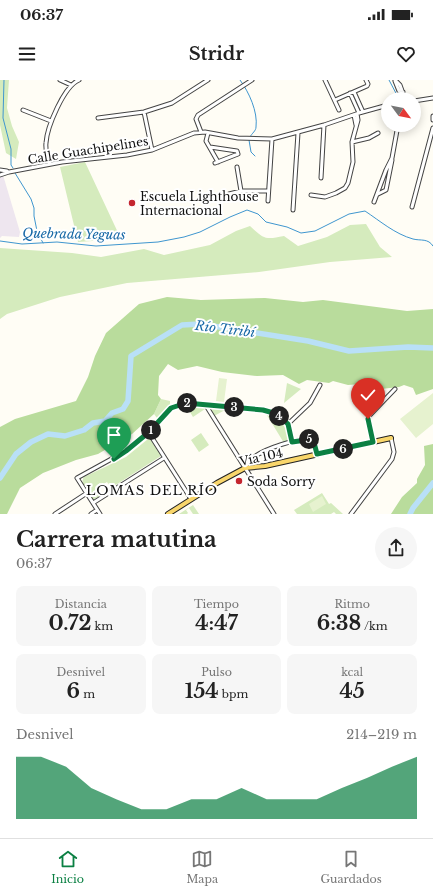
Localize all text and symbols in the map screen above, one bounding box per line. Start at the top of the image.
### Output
text: 06:37 [20,5,63,24]
icon: menu [16,43,38,65]
text: Stridr [189,43,244,65]
icon: heart [395,43,417,65]
north arrow [381,92,421,132]
map controls [381,92,421,132]
street label: Calle Guachipelines [27,133,149,167]
place label: Escuela Lighthouse Internacional [140,189,259,218]
marker: Escuela Lighthouse Internacional [127,198,137,208]
water label: Quebrada Yeguas [22,225,126,243]
water label: Río Tiribí [193,317,257,341]
pin [351,378,385,419]
icon: check [357,384,379,406]
pin: 2 [177,393,197,413]
text: 2 [183,396,191,410]
pin: 3 [224,397,244,417]
text: 3 [230,400,238,414]
pin: 4 [269,406,289,426]
text: 4 [275,409,283,423]
pin [97,418,131,459]
pin: 1 [141,420,161,440]
text: 1 [149,423,153,437]
icon: arrive [103,424,125,446]
pin: 5 [299,429,319,449]
text: 5 [306,432,312,446]
pin: 6 [333,439,353,459]
text: 6 [339,442,347,456]
street label: Vía 104 [237,445,284,469]
place label: Soda Sorry [247,474,316,489]
marker: Soda Sorry [234,476,244,486]
district label: LOMAS DEL RÍO [86,482,218,499]
text: Carrera matutina [16,526,217,553]
button: share [375,527,417,569]
text: 06:37 [16,555,52,572]
text: Distancia [55,597,107,611]
text: Tiempo [194,597,239,611]
text: Ritmo [334,597,370,611]
text: 0.72 [48,611,91,635]
text: 4:47 [195,611,238,635]
text: 6:38 [317,611,361,635]
text: km [91,619,113,633]
text: /km [361,619,388,633]
text: Desnivel [57,665,105,679]
text: Pulso [201,665,232,679]
text: kcal [341,665,363,679]
text: 6 [67,679,80,703]
text: 154 [185,679,219,703]
text: 45 [340,679,365,703]
text: m [80,687,95,701]
text: bpm [219,687,248,701]
text: Desnivel [16,726,74,743]
text: 214–219 m [346,726,417,743]
tab: Inicio [51,848,84,886]
tab: Mapa [186,848,218,886]
tab: Guardados [320,848,382,886]

